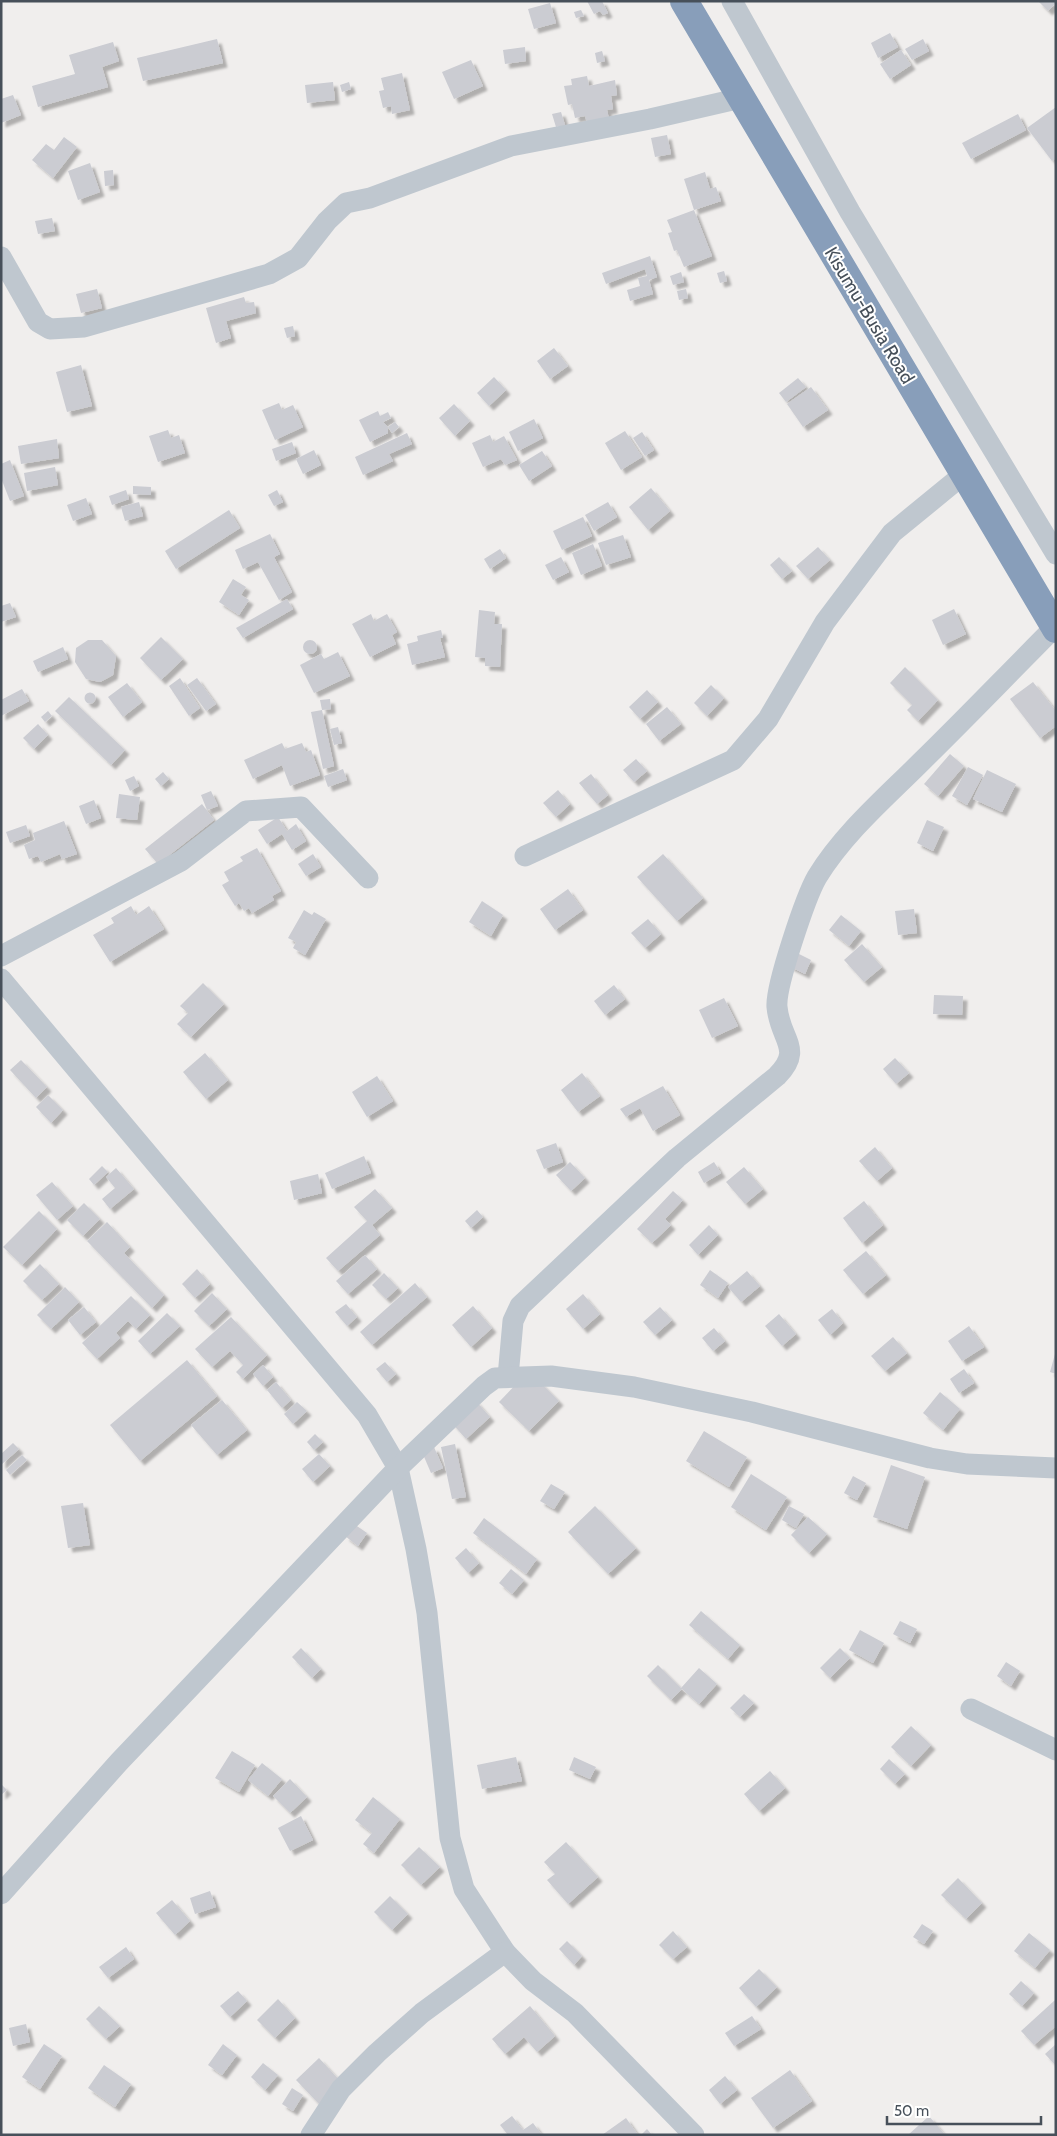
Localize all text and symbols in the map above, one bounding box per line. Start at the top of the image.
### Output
street label: Kisumu-Busia Road [820,243,919,388]
scale bar [887,2094,1041,2126]
text: 50 m [894,2102,929,2120]

